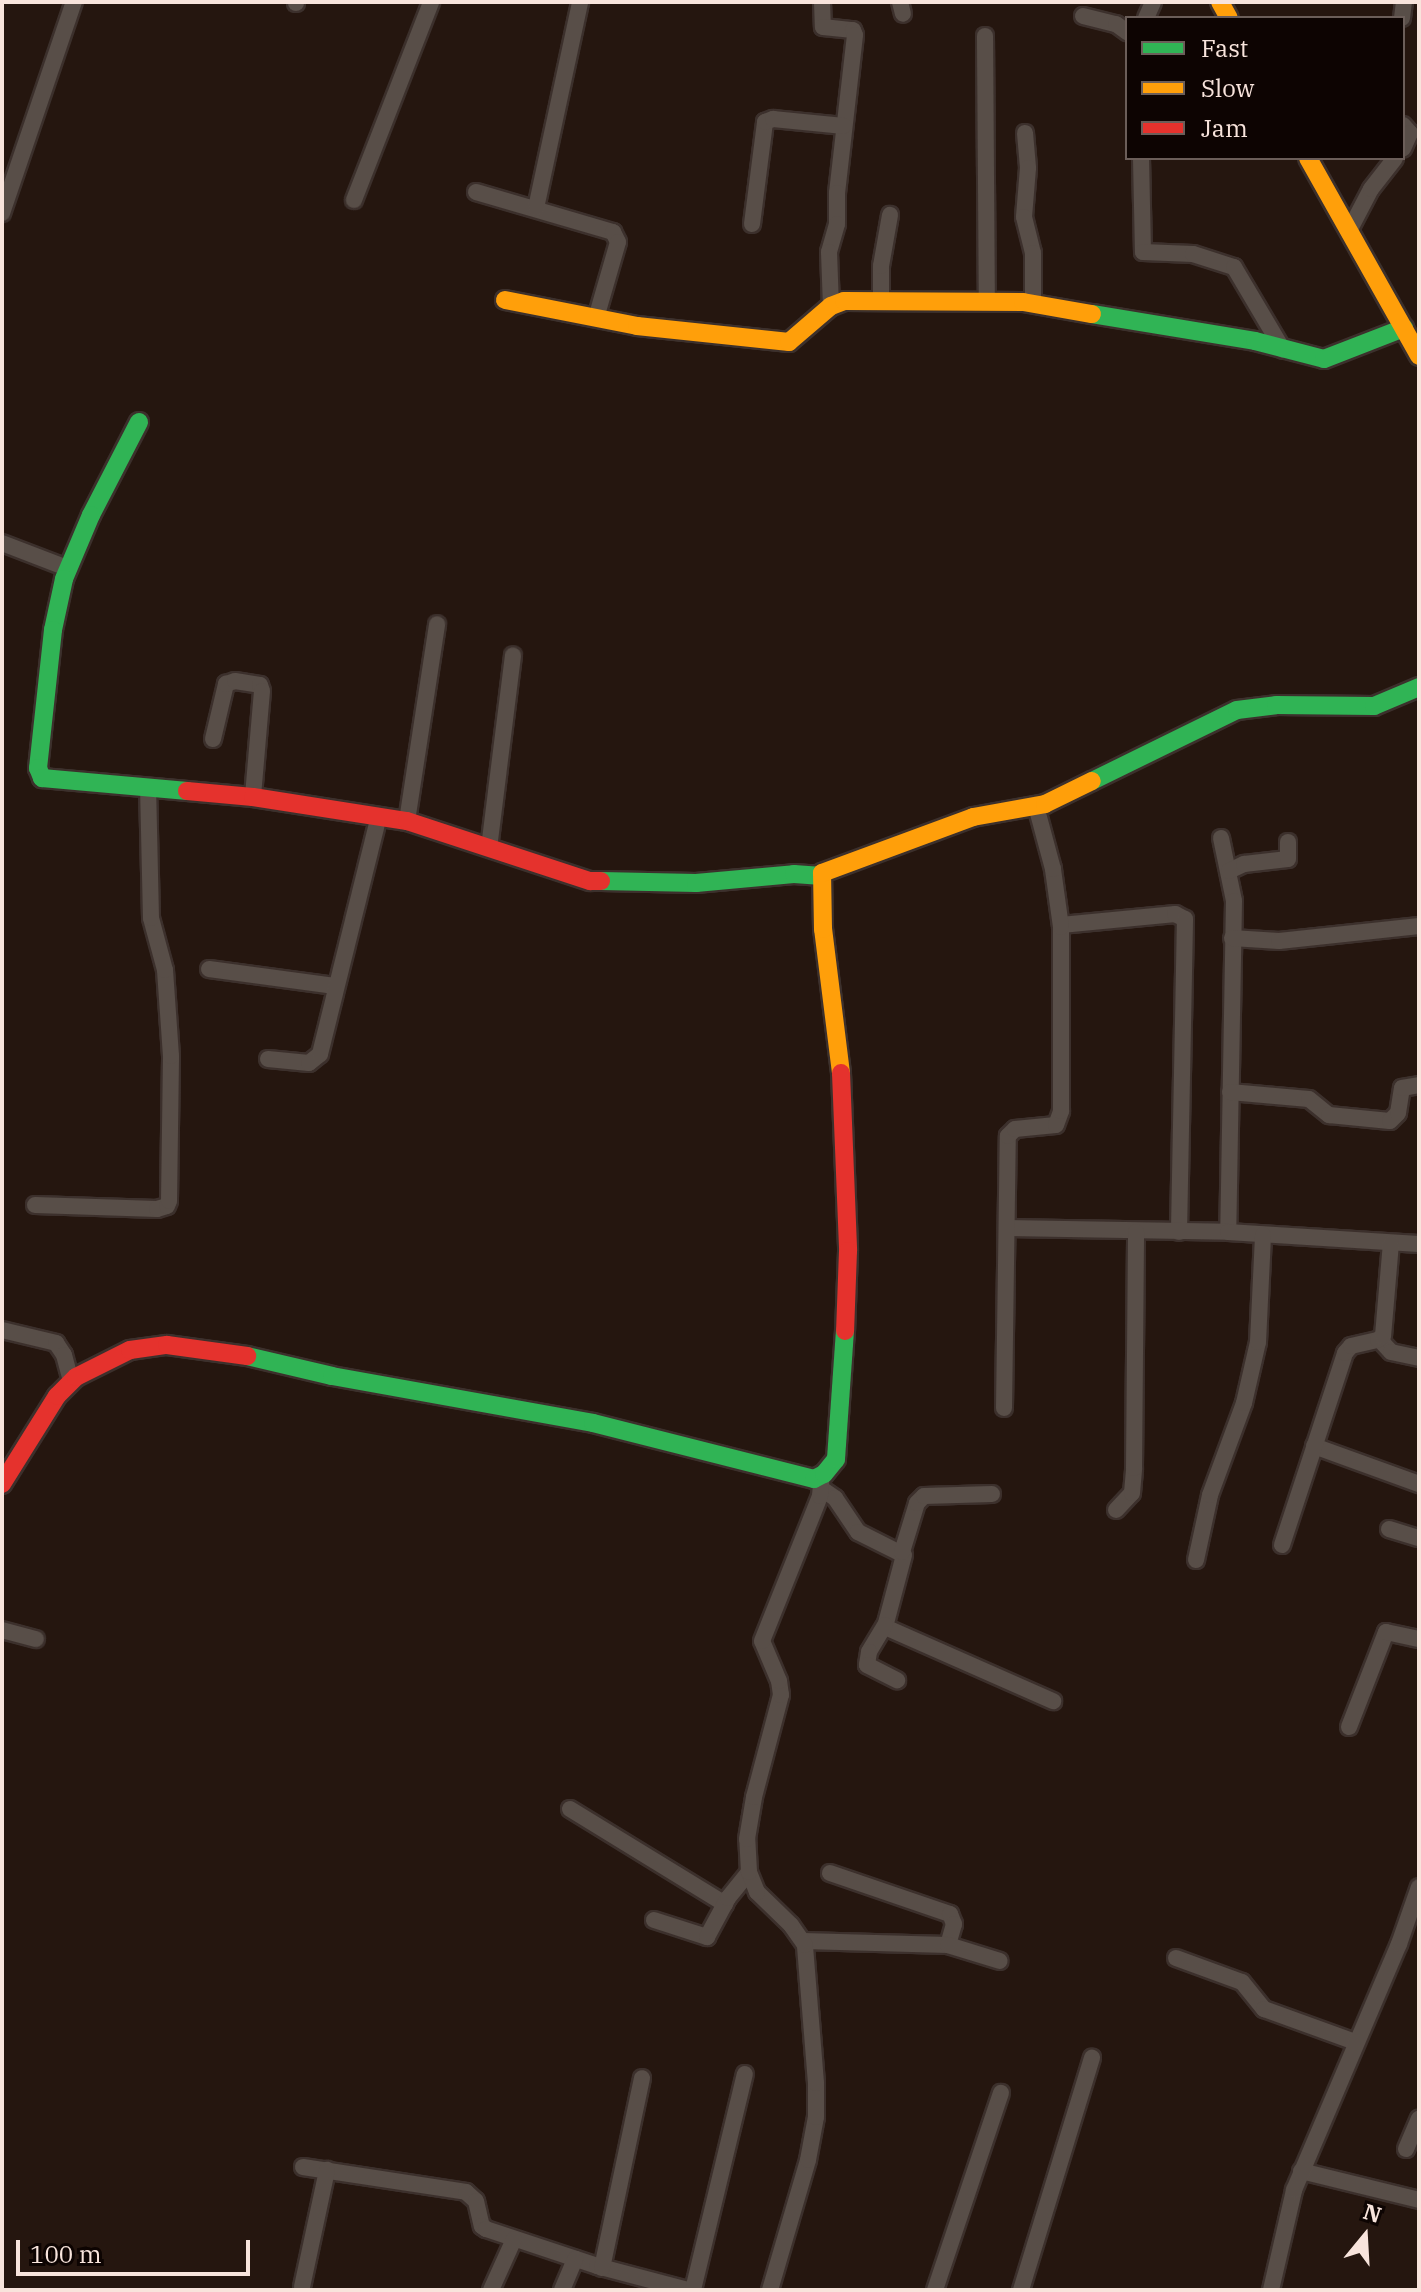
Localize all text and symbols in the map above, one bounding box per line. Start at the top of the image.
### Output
legend [1125,16,1405,160]
text: Fast [1201,32,1248,64]
text: Slow [1201,72,1254,104]
text: Jam [1201,112,1248,144]
north arrow [1325,2196,1405,2276]
text: N [1360,2196,1385,2229]
scale bar [20,2224,254,2274]
text: 100 m [30,2238,102,2270]

